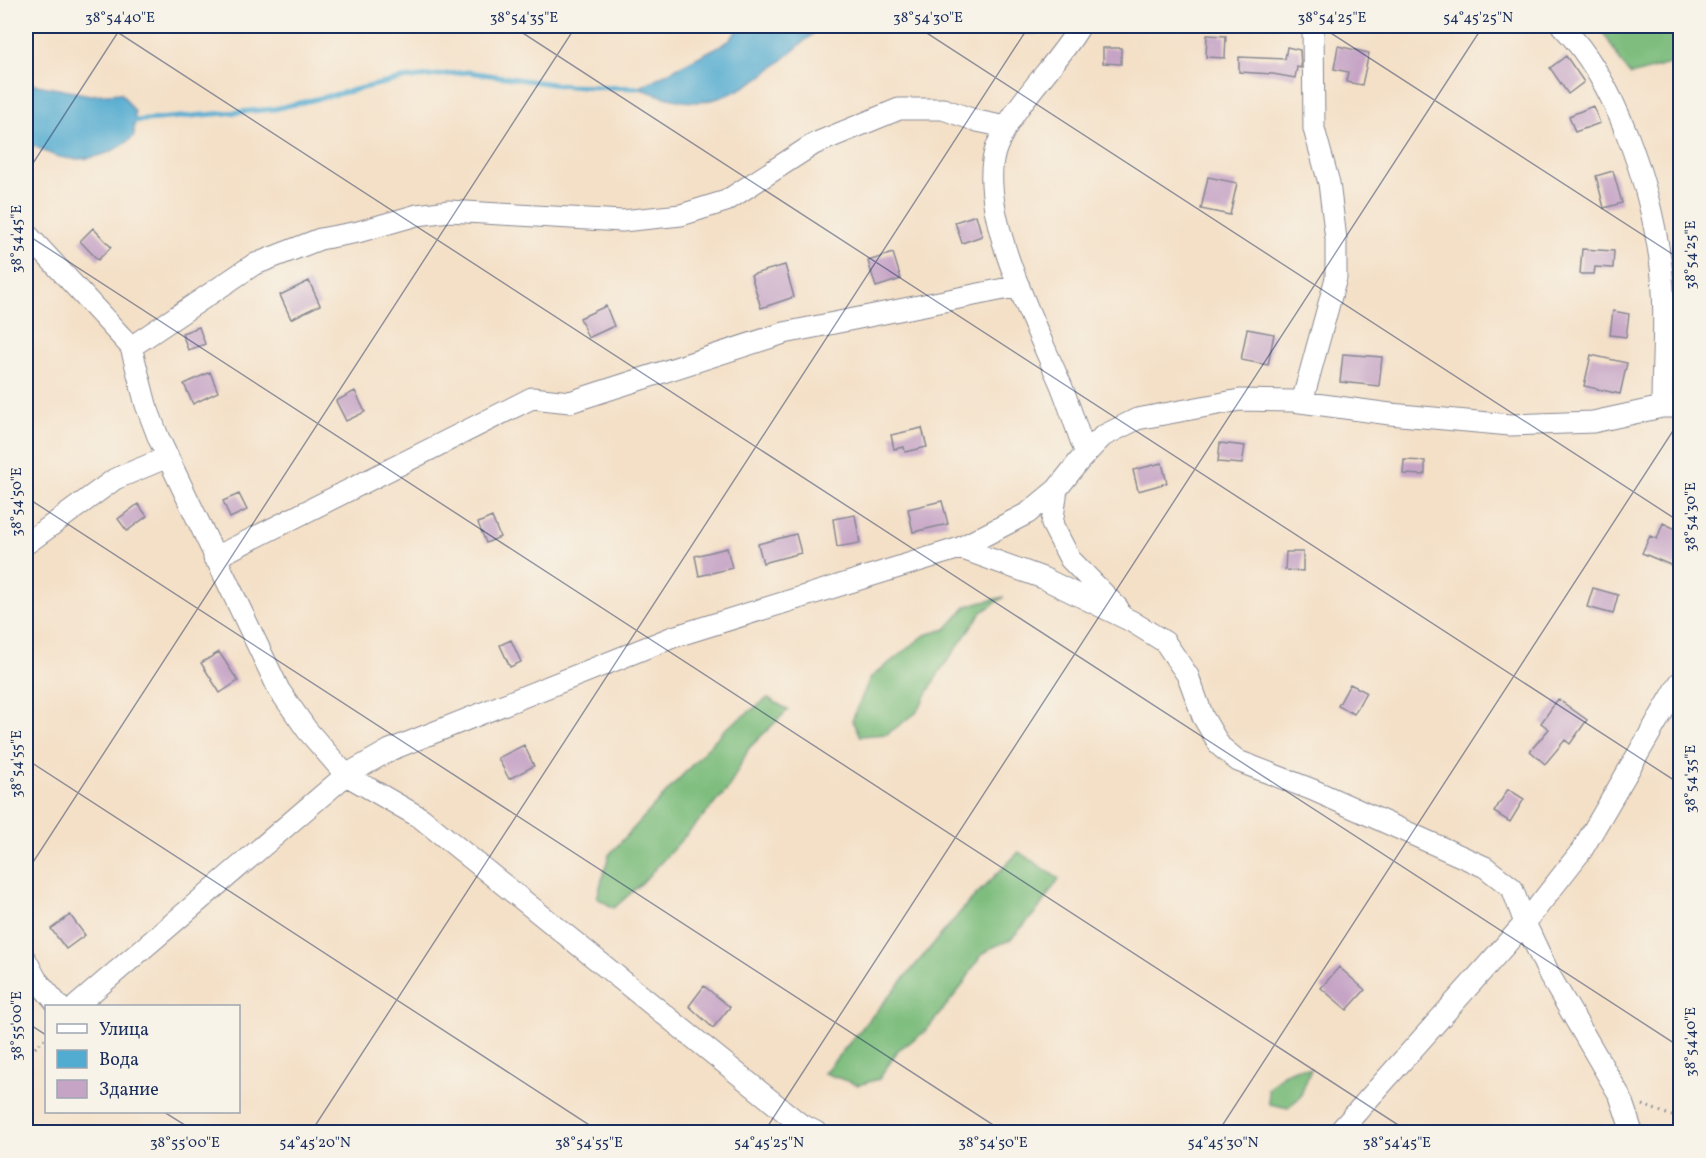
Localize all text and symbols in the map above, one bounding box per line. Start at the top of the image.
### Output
text: 38°54'40"E [85,8,155,29]
text: 38°54'35"E [490,8,558,29]
text: 38°54'30"E [893,8,963,29]
text: 38°54'25"E [1298,8,1366,29]
text: 54°45'25"N [1443,8,1513,29]
text: 38°54'45"E [7,205,28,273]
text: 38°54'25"E [1681,221,1702,289]
text: 38°54'50"E [7,467,28,537]
text: 38°54'30"E [1681,482,1702,552]
text: 38°54'55"E [7,730,28,798]
text: 38°54'35"E [1681,745,1702,813]
text: 38°55'00"E [7,991,28,1061]
legend [45,1005,240,1113]
text: 38°54'40"E [1681,1007,1702,1077]
text: Улица [99,1018,149,1043]
text: Вода [99,1048,139,1073]
text: Здание [99,1078,159,1103]
text: 38°55'00"E [150,1133,220,1154]
text: 54°45'20"N [279,1133,351,1154]
text: 38°54'55"E [555,1133,623,1154]
text: 54°45'25"N [734,1133,804,1154]
text: 38°54'50"E [958,1133,1028,1154]
text: 54°45'30"N [1187,1133,1259,1154]
text: 38°54'45"E [1363,1133,1431,1154]

